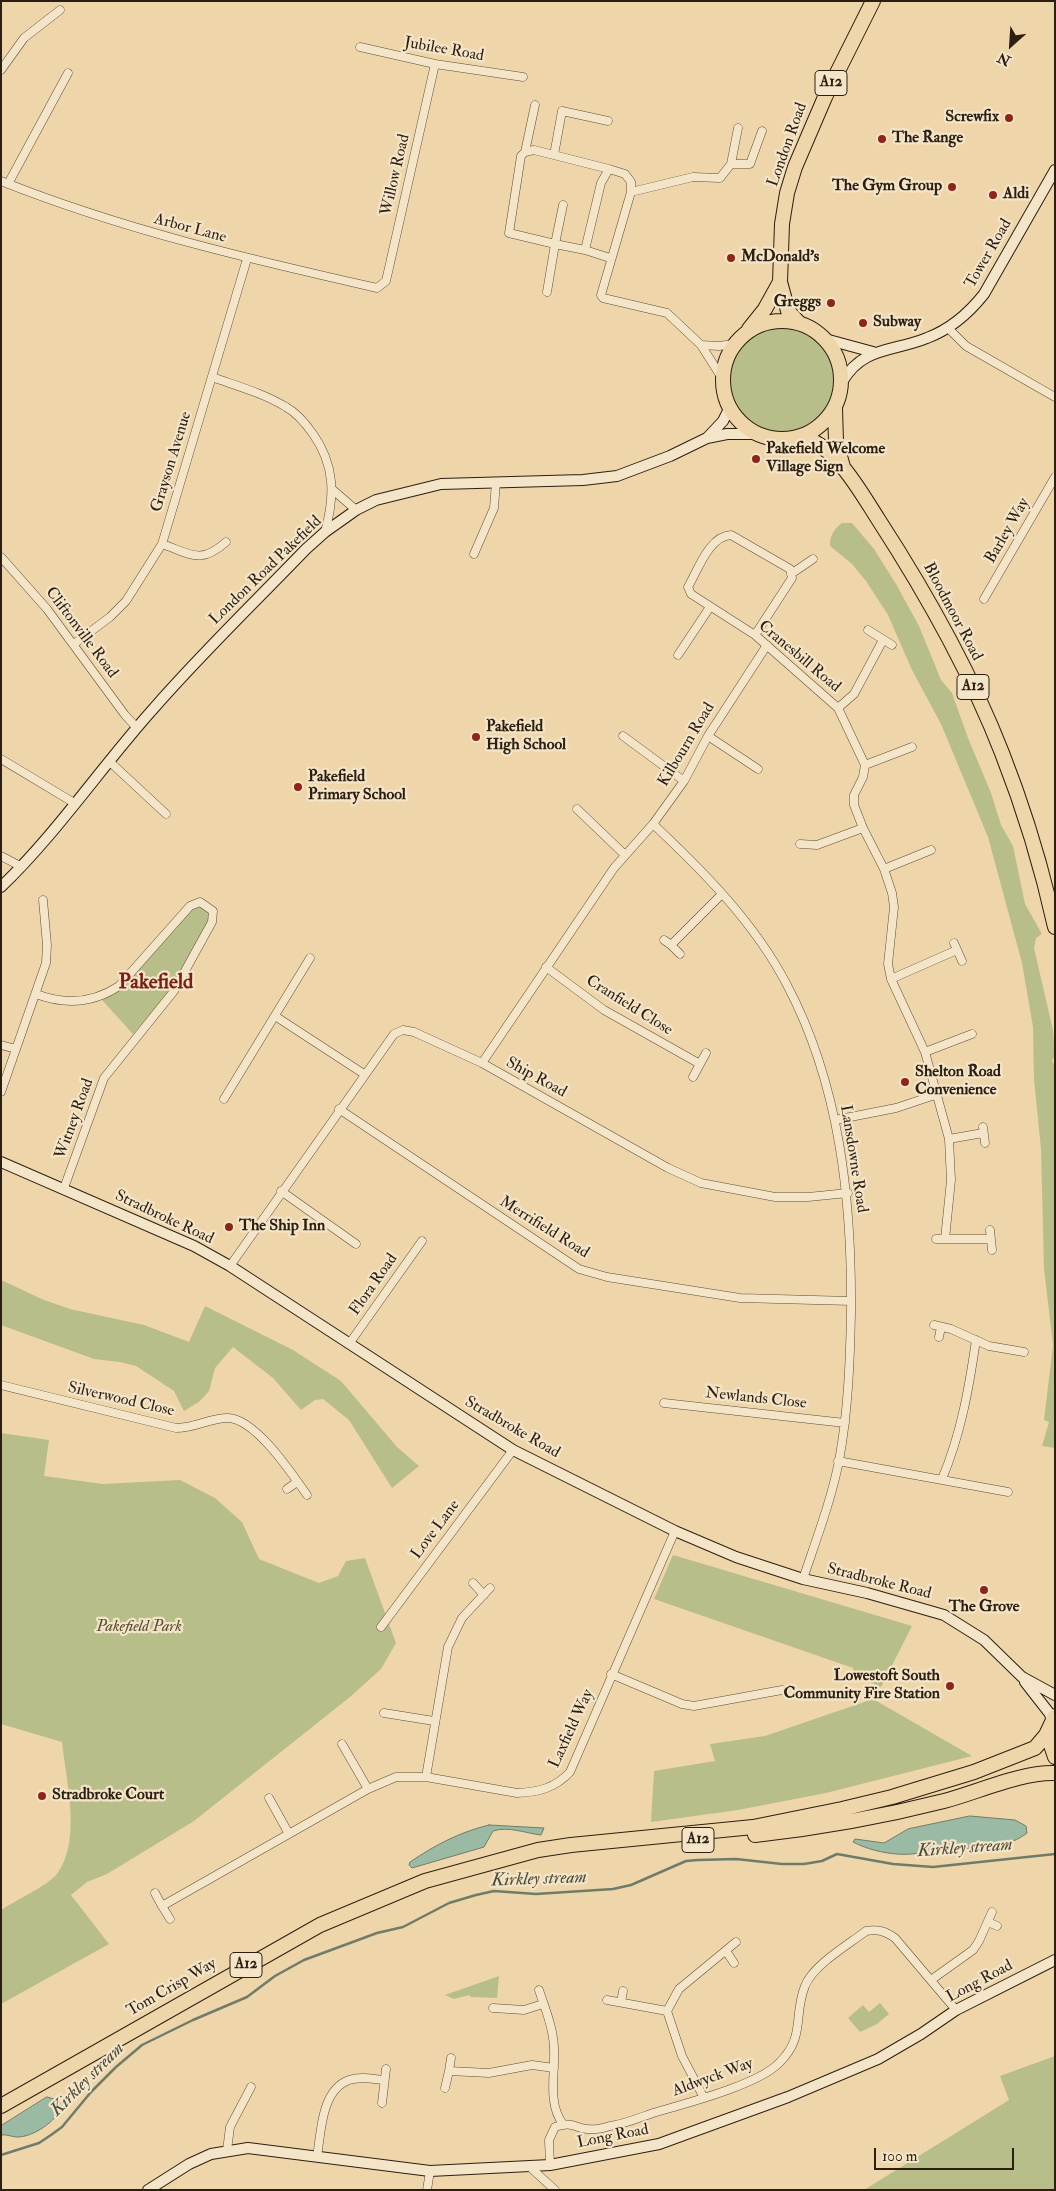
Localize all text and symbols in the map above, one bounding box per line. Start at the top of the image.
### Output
north arrow [986,20,1036,70]
street label: Jubilee Road [403,34,485,66]
text: N [995,49,1014,69]
road number: A12 [815,70,847,96]
street label: London Road [764,100,812,190]
place label: Screwfix [945,108,999,128]
marker: Screwfix [1003,112,1015,124]
place label: The Range [892,129,963,149]
street label: Willow Road [377,132,415,218]
marker: The Range [876,133,888,145]
place label: The Gym Group [832,177,942,197]
marker: The Gym Group [946,181,958,193]
place label: Aldi [1003,185,1029,205]
marker: Aldi [987,189,999,201]
street label: Arbor Lane [152,210,228,248]
street label: Tower Road [962,216,1016,292]
place label: McDonald's [741,248,819,268]
marker: McDonald's [725,252,737,264]
place label: Greggs [774,293,821,313]
marker: Greggs [825,297,837,309]
place label: Subway [873,313,921,333]
marker: Subway [857,317,869,329]
street label: Grayson Avenue [148,409,196,515]
place label: Pakefield Welcome Village Sign [766,440,885,478]
marker: Pakefield Welcome Village Sign [750,453,762,465]
street label: Barley Way [982,495,1034,567]
street label: London Road Pakefield [206,512,326,630]
street label: Bloodmoor Road [918,560,986,664]
street label: Cliftonville Road [41,584,121,682]
street label: Cranesbill Road [754,617,844,697]
road number: A12 [957,674,989,700]
street label: Kilbourn Road [654,700,720,790]
place label: Pakefield High School [486,718,566,756]
marker: Pakefield High School [470,731,482,743]
place label: Pakefield Primary School [308,768,406,806]
marker: Pakefield Primary School [292,781,304,793]
district label: Pakefield [119,970,193,996]
street label: Cranfield Close [582,972,676,1040]
street label: Ship Road [502,1054,570,1102]
place label: Shelton Road Convenience [915,1063,1001,1101]
street label: Witney Road [52,1076,98,1162]
marker: Shelton Road Convenience [899,1076,911,1088]
street label: Lansdowne Road [835,1104,871,1214]
street label: Stradbroke Road [112,1187,216,1249]
street label: Merrifield Road [496,1193,592,1263]
place label: The Ship Inn [239,1217,325,1237]
marker: The Ship Inn [223,1221,235,1233]
street label: Flora Road [346,1250,402,1320]
street label: Silverwood Close [66,1378,176,1422]
street label: Newlands Close [704,1384,808,1414]
street label: Stradbroke Road [461,1393,563,1463]
street label: Love Lane [408,1497,464,1563]
street label: Stradbroke Road [825,1560,933,1604]
marker: The Grove [978,1584,990,1596]
place label: The Grove [949,1598,1019,1618]
park label: Pakefield Park [96,1618,182,1638]
place label: Lowestoft South Community Fire Station [784,1667,940,1705]
marker: Lowestoft South Community Fire Station [944,1680,956,1692]
street label: Laxfield Way [545,1687,599,1771]
place label: Stradbroke Court [52,1786,164,1806]
marker: Stradbroke Court [36,1790,48,1802]
road number: A12 [682,1828,714,1852]
water label: Kirkley stream [917,1835,1013,1863]
water label: Kirkley stream [491,1868,587,1892]
road number: A12 [230,1952,262,1978]
street label: Tom Crisp Way [124,1955,220,2021]
street label: Long Road [944,1957,1016,2007]
water label: Kirkley stream [47,2039,129,2121]
street label: Aldwyck Way [670,2055,756,2101]
street label: Long Road [576,2121,650,2153]
scale bar [876,2138,1016,2170]
text: 100 m [882,2147,917,2166]

